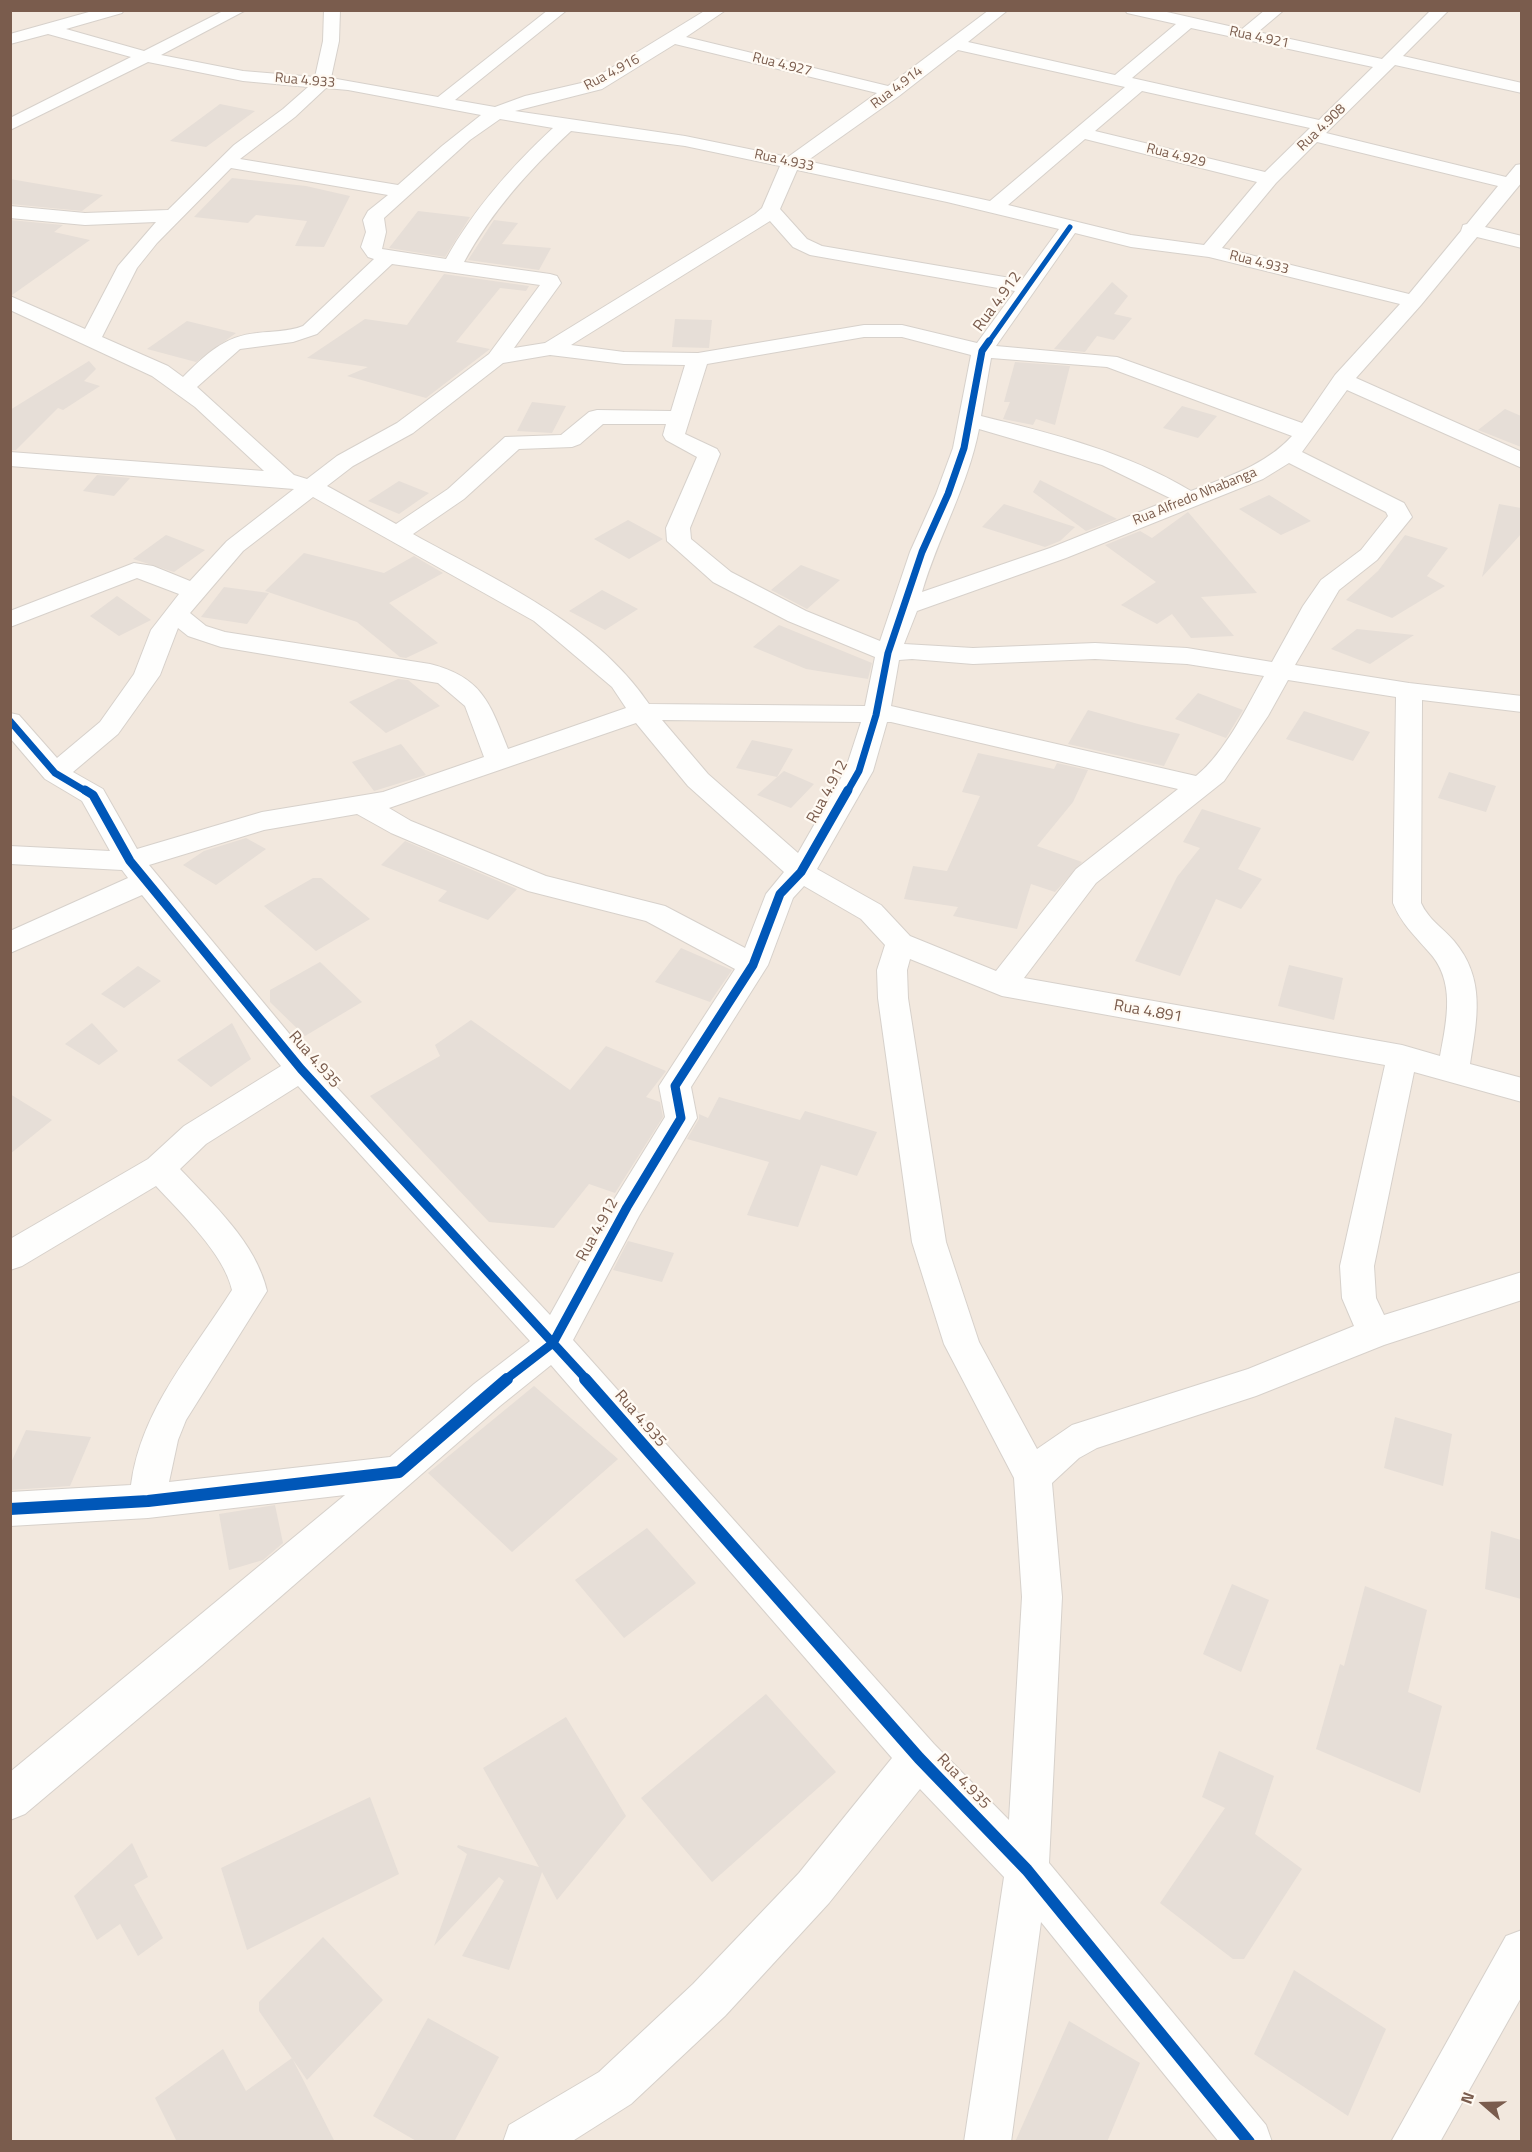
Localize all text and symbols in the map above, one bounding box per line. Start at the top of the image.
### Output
street label: Rua 4.921 [1228,23,1290,53]
street label: Rua 4.927 [751,50,813,80]
street label: Rua 4.916 [581,51,643,95]
street label: Rua 4.914 [868,63,926,113]
street label: Rua 4.933 [274,70,336,92]
street label: Rua 4.908 [1294,101,1350,155]
street label: Rua 4.929 [1145,141,1207,171]
street label: Rua 4.933 [753,146,815,176]
street label: Rua 4.933 [1228,248,1290,278]
street label: Rua 4.912 [970,268,1026,336]
street label: Rua Alfredo Nhabanga [1131,464,1259,530]
street label: Rua 4.912 [803,757,853,827]
street label: Rua 4.891 [1112,997,1184,1027]
street label: Rua 4.935 [284,1028,344,1092]
street label: Rua 4.912 [573,1195,623,1265]
street label: Rua 4.935 [610,1387,670,1451]
street label: Rua 4.935 [932,1750,994,1814]
north arrow [1454,2074,1514,2134]
text: N [1454,2089,1480,2107]

